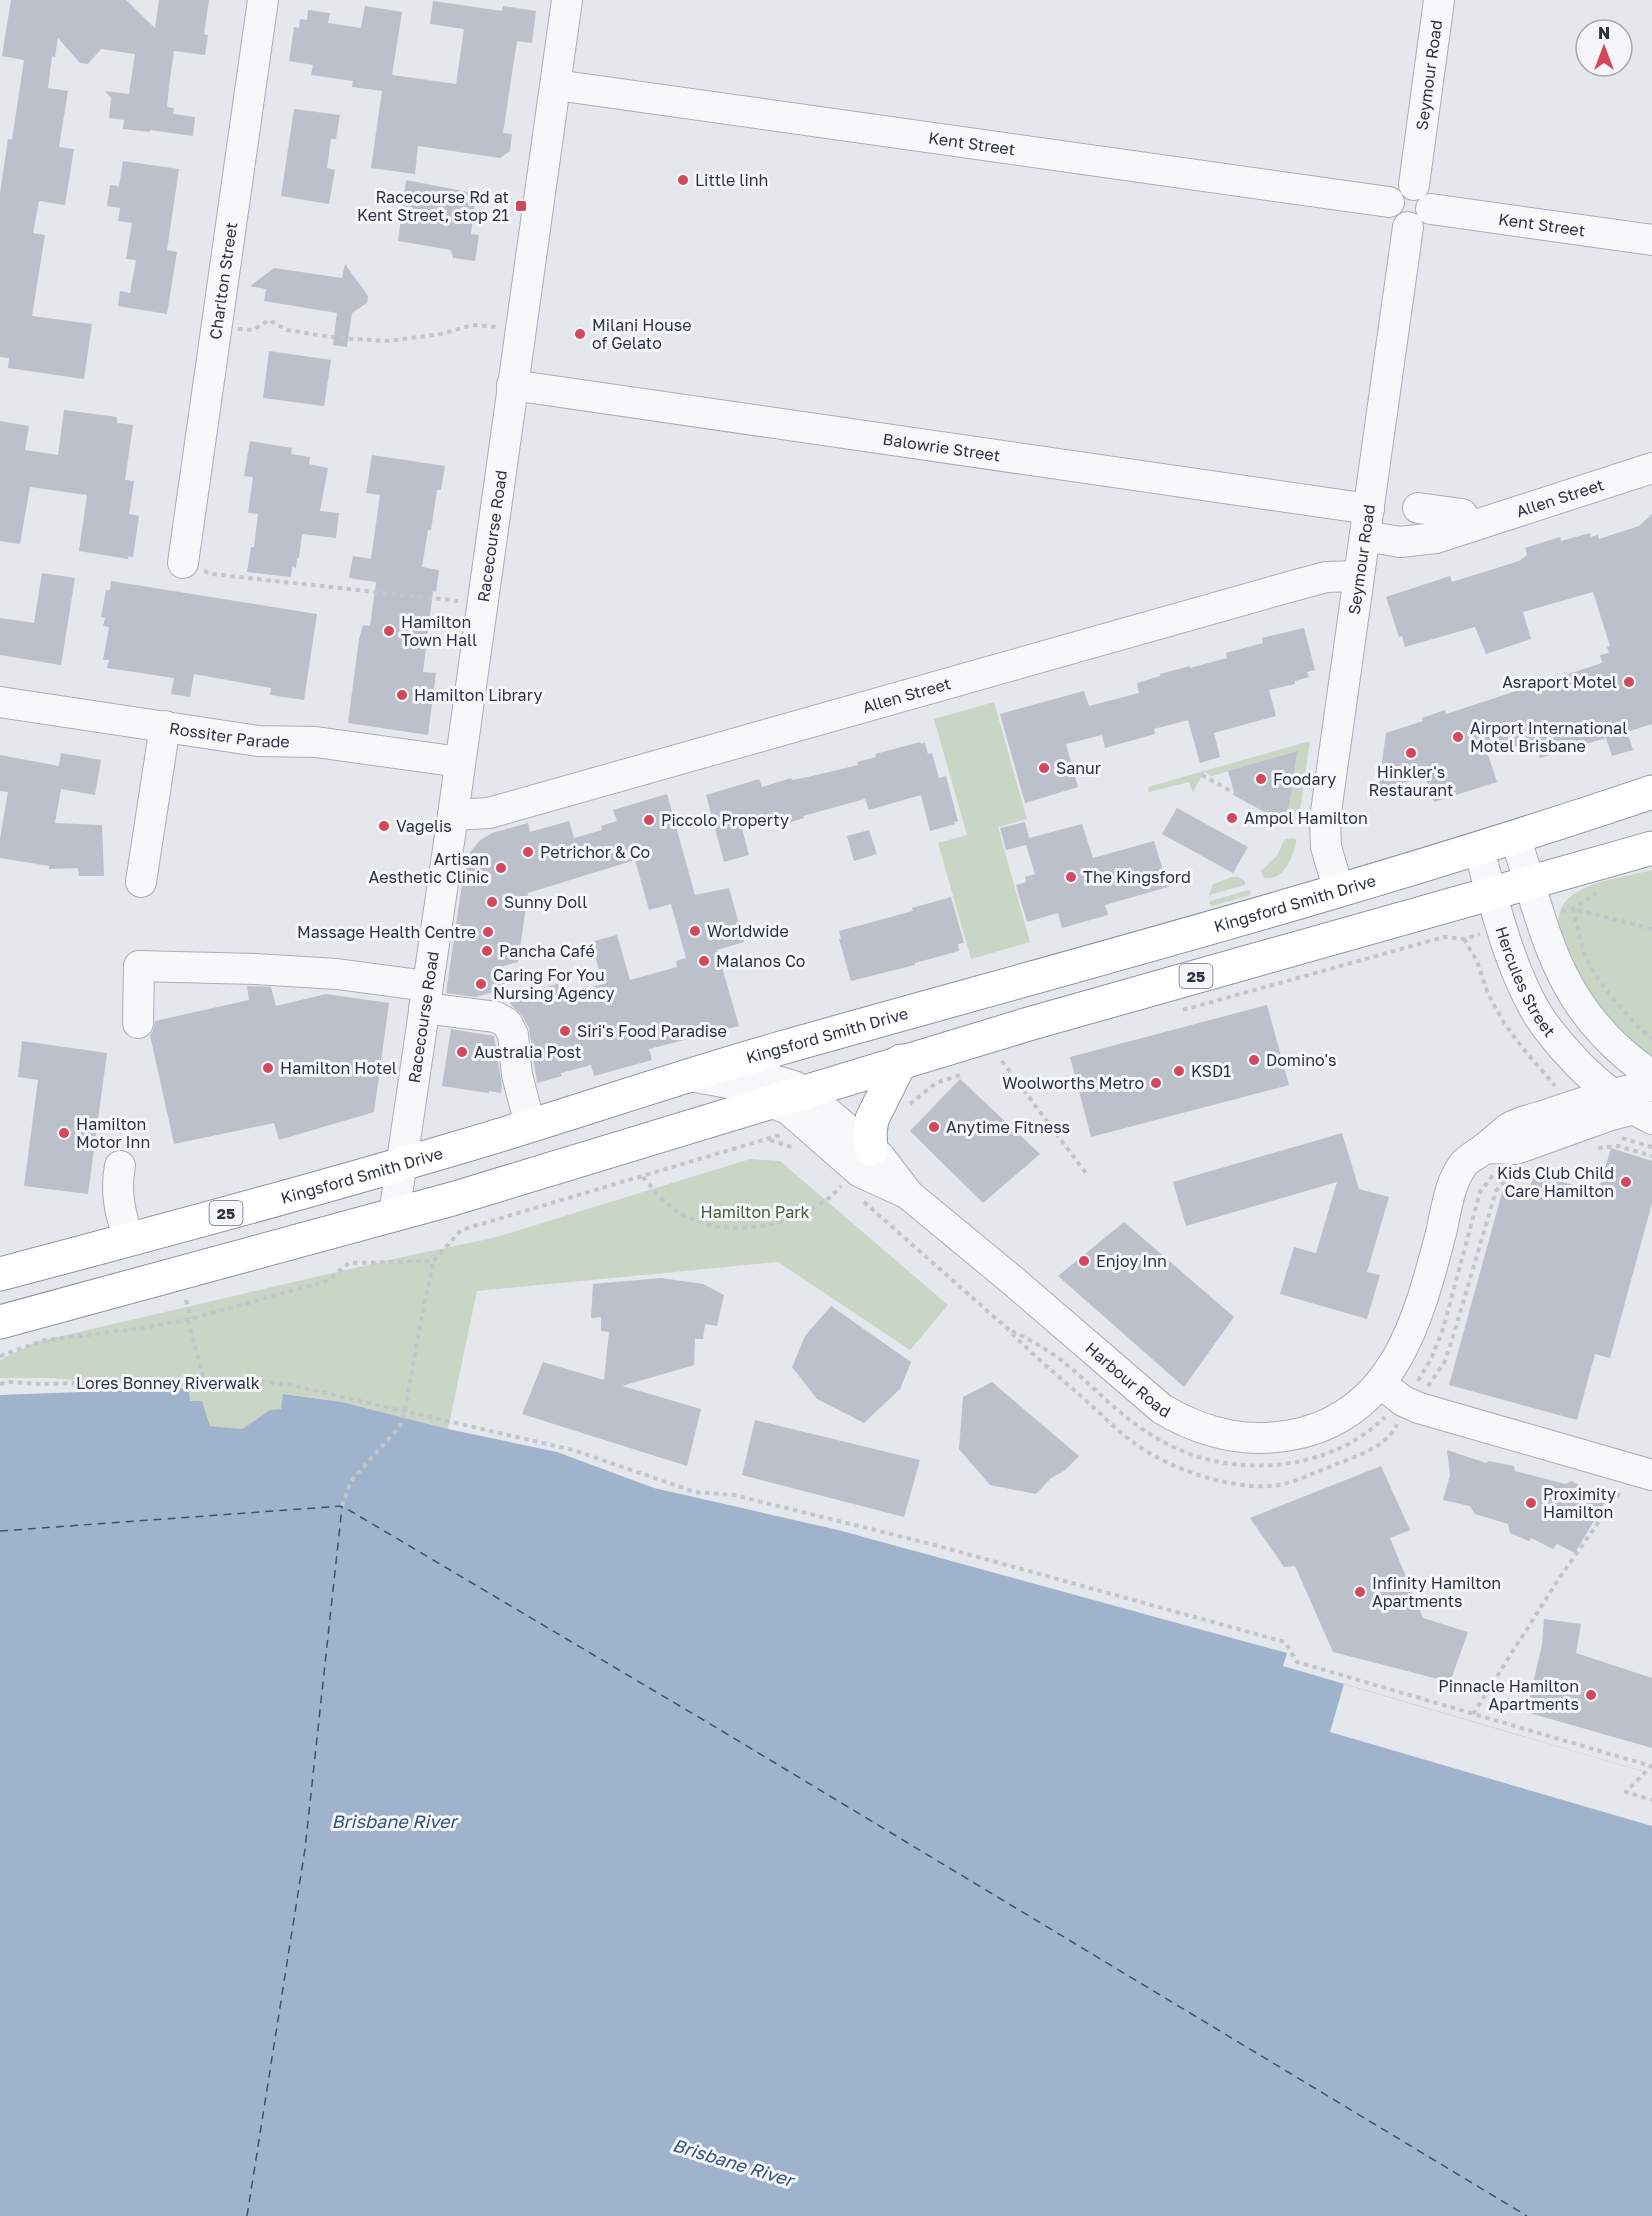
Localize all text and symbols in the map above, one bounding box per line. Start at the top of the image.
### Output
north arrow [1574,18,1634,78]
street label: Seymour Road [1412,19,1446,131]
text: N [1598,23,1610,43]
street label: Kent Street [927,127,1017,159]
place label: Little linh [695,170,768,190]
marker: Little linh [676,173,690,187]
place label: Racecourse Rd at Kent Street, stop 21 [357,187,509,225]
marker: Racecourse Rd at Kent Street, stop 21 [514,199,528,213]
street label: Kent Street [1497,209,1587,241]
street label: Charlton Street [205,221,241,341]
place label: Milani House of Gelato [592,315,692,353]
marker: Milani House of Gelato [573,327,587,341]
street label: Balowrie Street [882,429,1002,466]
street label: Racecourse Road [473,469,511,603]
street label: Allen Street [1514,474,1606,521]
street label: Seymour Road [1344,503,1379,616]
place label: Hamilton Town Hall [401,612,477,650]
marker: Hamilton Town Hall [382,624,396,638]
place label: Asraport Motel [1502,672,1617,692]
street label: Allen Street [860,673,953,717]
marker: Asraport Motel [1622,675,1636,689]
place label: Hamilton Library [414,685,542,705]
marker: Hamilton Library [395,688,409,702]
street label: Rossiter Parade [168,718,290,752]
place label: Airport International Motel Brisbane [1470,718,1627,756]
marker: Airport International Motel Brisbane [1451,730,1465,744]
marker: Hinkler's Restaurant [1404,746,1418,760]
place label: Sanur [1056,758,1101,778]
marker: Sanur [1037,761,1051,775]
place label: Hinkler's Restaurant [1369,762,1453,800]
place label: Foodary [1273,769,1336,789]
marker: Foodary [1254,772,1268,786]
place label: Ampol Hamilton [1244,808,1368,828]
place label: Piccolo Property [661,810,789,830]
marker: Ampol Hamilton [1225,811,1239,825]
marker: Piccolo Property [642,813,656,827]
place label: Vagelis [396,816,452,836]
marker: Vagelis [377,819,391,833]
place label: Petrichor & Co [540,842,650,862]
marker: Petrichor & Co [521,845,535,859]
place label: Artisan Aesthetic Clinic [369,849,489,887]
marker: Artisan Aesthetic Clinic [494,861,508,875]
place label: The Kingsford [1083,867,1191,887]
marker: The Kingsford [1064,870,1078,884]
street label: Kingsford Smith Drive [1212,870,1378,936]
place label: Sunny Doll [504,892,587,912]
marker: Sunny Doll [485,895,499,909]
place label: Worldwide [707,921,789,941]
place label: Massage Health Centre [297,922,476,942]
marker: Worldwide [688,924,702,938]
street label: Hercules Street [1491,924,1560,1041]
marker: Massage Health Centre [481,925,495,939]
place label: Pancha Café [499,941,595,961]
marker: Pancha Café [480,944,494,958]
street label: Racecourse Road [404,950,443,1084]
place label: Malanos Co [716,951,805,971]
marker: Malanos Co [697,954,711,968]
road number: 25 [1180,964,1212,988]
place label: Caring For You Nursing Agency [493,965,614,1003]
marker: Caring For You Nursing Agency [474,977,488,991]
street label: Kingsford Smith Drive [744,1003,910,1068]
place label: Siri's Food Paradise [577,1021,727,1041]
marker: Siri's Food Paradise [558,1024,572,1038]
place label: Australia Post [474,1042,581,1062]
marker: Australia Post [455,1045,469,1059]
place label: Domino's [1266,1050,1337,1070]
marker: Domino's [1247,1053,1261,1067]
place label: Hamilton Hotel [280,1058,397,1078]
marker: Hamilton Hotel [261,1061,275,1075]
place label: KSD1 [1191,1061,1231,1081]
marker: KSD1 [1172,1064,1186,1078]
place label: Woolworths Metro [1002,1073,1144,1093]
marker: Woolworths Metro [1149,1076,1163,1090]
place label: Hamilton Motor Inn [76,1114,150,1152]
place label: Anytime Fitness [946,1117,1070,1137]
marker: Anytime Fitness [927,1120,941,1134]
marker: Hamilton Motor Inn [57,1126,71,1140]
street label: Kingsford Smith Drive [279,1143,445,1208]
place label: Kids Club Child Care Hamilton [1497,1163,1614,1201]
marker: Kids Club Child Care Hamilton [1619,1175,1633,1189]
road number: 25 [210,1201,242,1225]
park label: Hamilton Park [701,1202,809,1222]
place label: Enjoy Inn [1096,1251,1167,1271]
marker: Enjoy Inn [1077,1254,1091,1268]
street label: Harbour Road [1081,1338,1174,1422]
street label: Lores Bonney Riverwalk [76,1373,260,1393]
place label: Proximity Hamilton [1543,1484,1616,1522]
marker: Proximity Hamilton [1524,1496,1538,1510]
place label: Infinity Hamilton Apartments [1372,1573,1501,1611]
marker: Infinity Hamilton Apartments [1353,1585,1367,1599]
place label: Pinnacle Hamilton Apartments [1438,1676,1579,1714]
marker: Pinnacle Hamilton Apartments [1584,1688,1598,1702]
water label: Brisbane River [332,1810,459,1832]
water label: Brisbane River [670,2133,799,2192]

